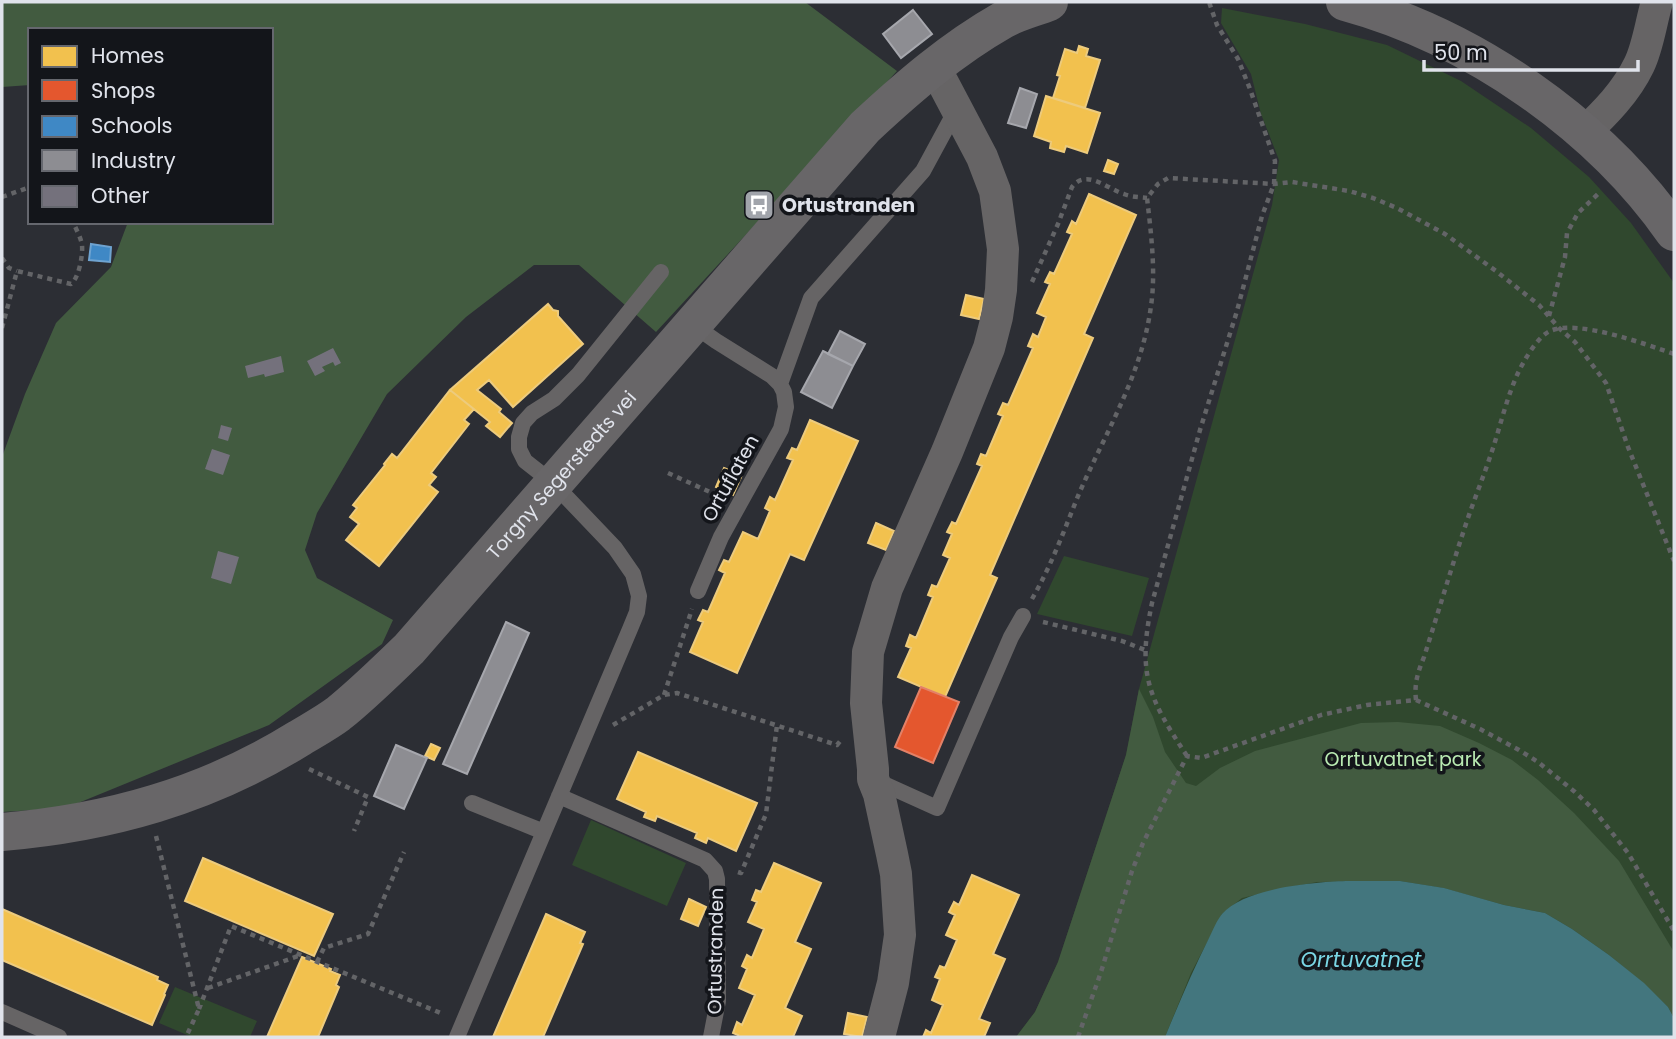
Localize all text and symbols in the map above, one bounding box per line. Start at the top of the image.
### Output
legend [28,28,273,224]
scale bar [1424,28,1638,72]
text: 50 m [1434,38,1488,67]
text: Homes [91,41,165,70]
text: Shops [91,76,155,105]
text: Schools [91,111,173,140]
text: Industry [91,146,176,175]
text: Other [91,181,150,210]
bus stop icon: Ortustranden [742,188,776,222]
place label: Ortustranden [782,192,915,219]
street label: Torgny Segerstedts vei [480,385,643,565]
street label: Ortuflaten [695,430,765,527]
park label: Orrtuvatnet park [1324,746,1482,773]
street label: Ortustranden [701,887,730,1015]
water label: Orrtuvatnet [1301,945,1422,974]

